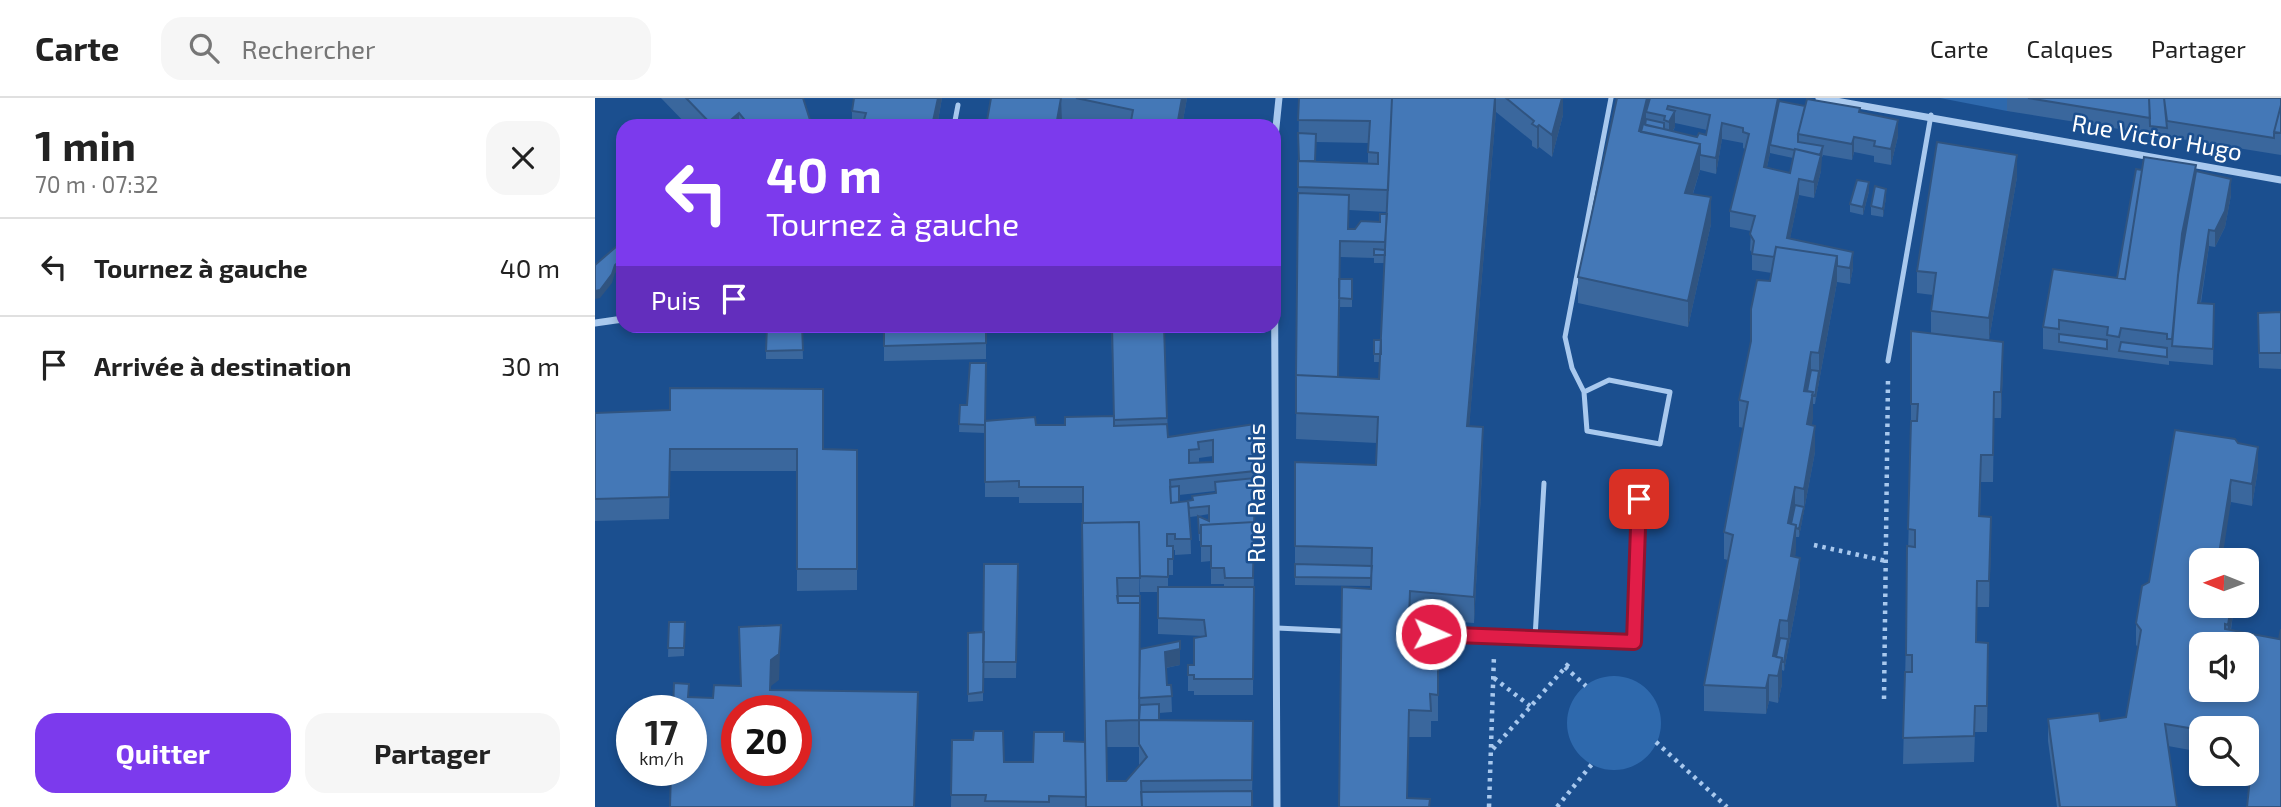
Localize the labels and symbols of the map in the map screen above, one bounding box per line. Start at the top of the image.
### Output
street label: Rue Victor Hugo [2070,107,2245,166]
street label: Rue Rabelais [1241,423,1270,563]
pin [1609,469,1669,529]
north arrow [2189,548,2259,618]
position arrow [1394,597,1468,671]
speed limit sign: 20 [721,695,812,786]

